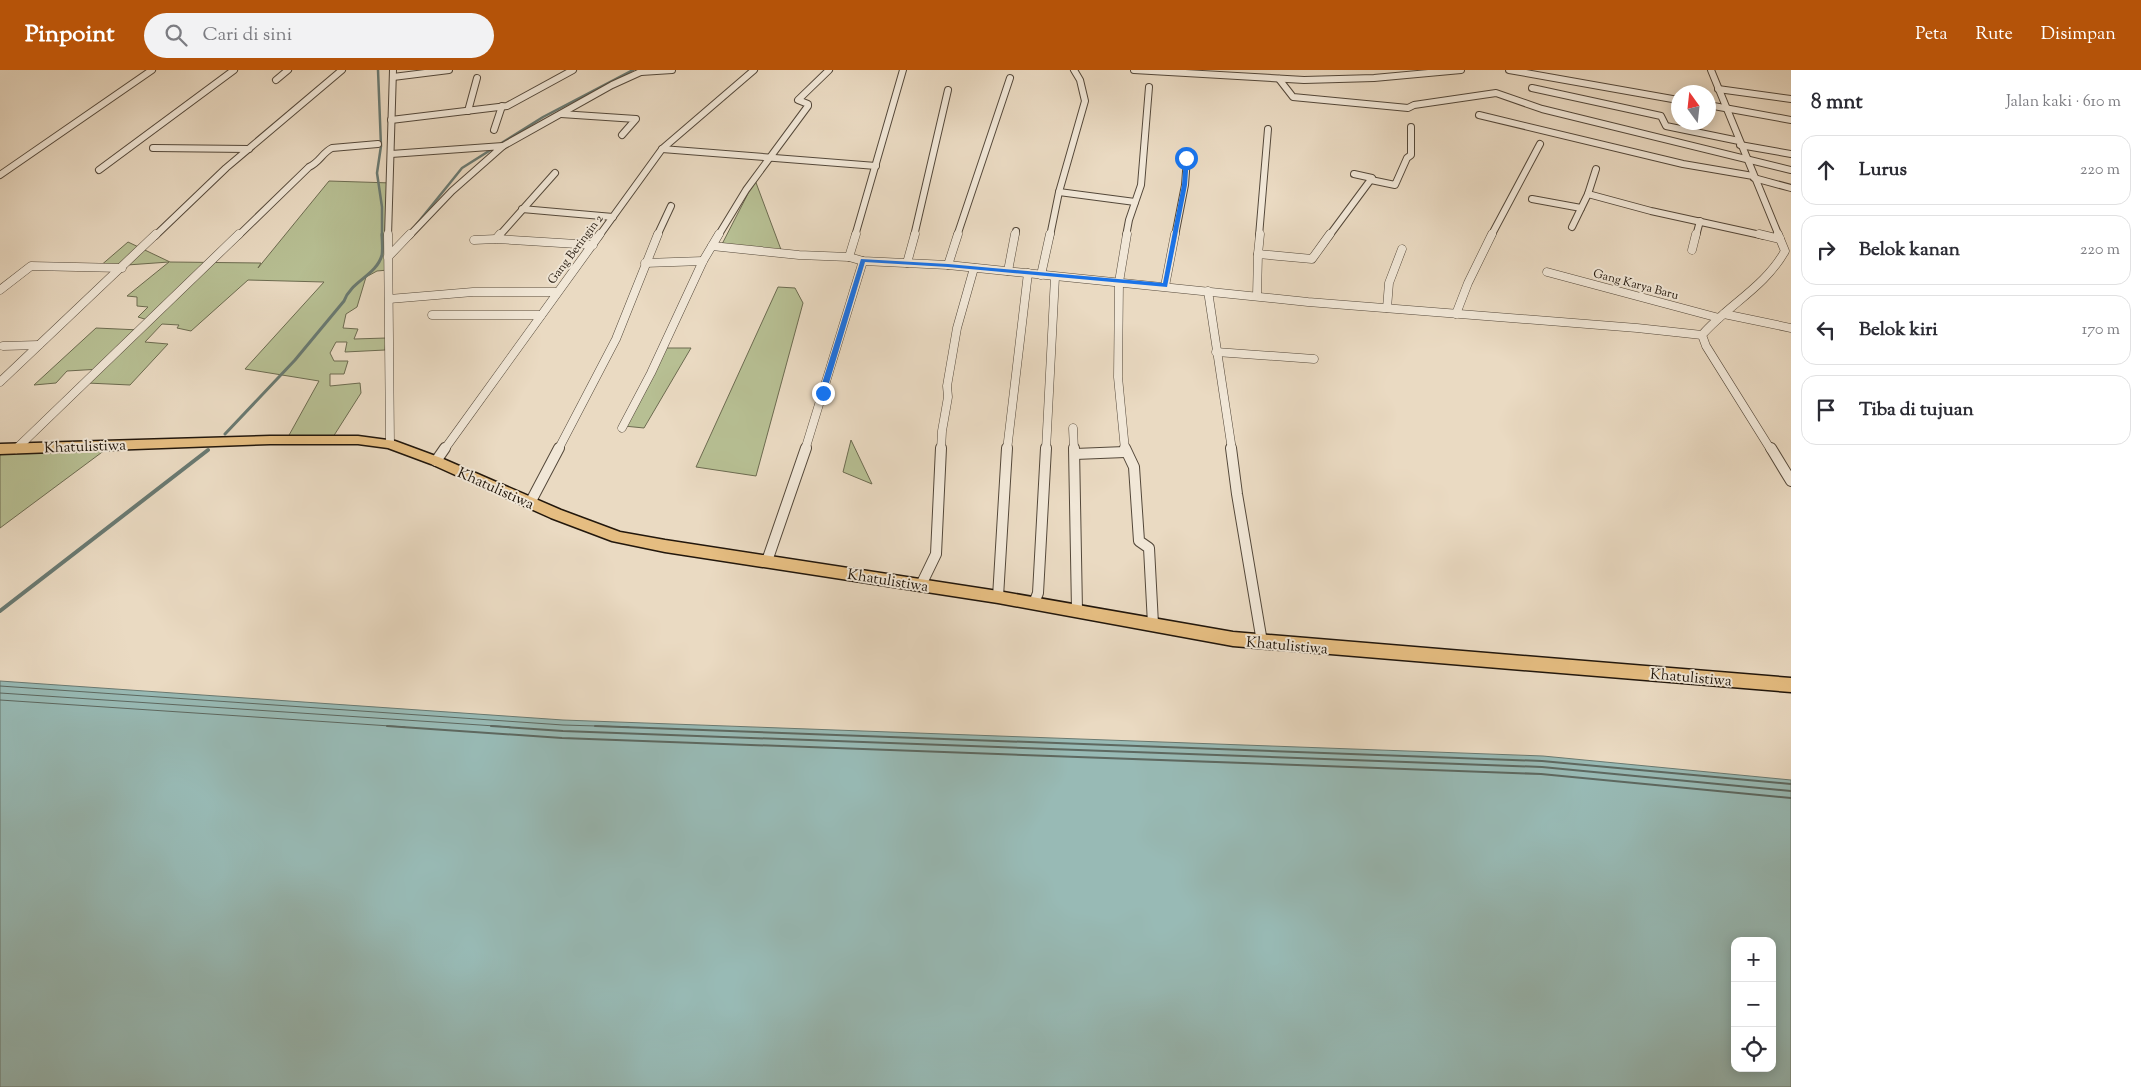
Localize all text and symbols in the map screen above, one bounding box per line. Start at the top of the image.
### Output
search box [144,13,494,58]
text: Pinpoint [25,18,114,52]
icon: search [162,21,190,49]
text: Cari di sini [202,22,292,49]
text: Peta [1915,22,1947,48]
text: Rute [1975,22,2013,48]
text: Disimpan [2041,22,2116,48]
north arrow [1671,85,1716,130]
text: 8 mnt [1811,88,1863,118]
text: Jalan kaki · 610 m [2006,91,2121,114]
route start [1175,147,1198,170]
icon: ahead [1812,156,1840,184]
text: Lurus [1859,157,1907,184]
text: 220 m [2080,159,2120,182]
street label: Gang Beringin 2 [544,211,608,288]
icon: right [1812,236,1840,264]
text: Belok kanan [1859,237,1960,264]
text: 220 m [2080,239,2120,262]
street label: Gang Karya Baru [1591,265,1681,305]
icon: left [1812,316,1840,344]
text: Belok kiri [1859,317,1938,344]
text: 170 m [2082,319,2120,342]
route end [812,382,835,405]
icon: arrive [1812,396,1840,424]
text: Tiba di tujuan [1859,397,1974,424]
street label: Khatulistiwa [44,436,126,459]
street label: Khatulistiwa [454,463,537,516]
street label: Khatulistiwa [846,565,930,598]
street label: Khatulistiwa [1245,632,1329,661]
street label: Khatulistiwa [1649,664,1733,693]
map controls [1731,937,1776,1072]
button: + [1731,937,1776,982]
button: − [1731,982,1776,1027]
button: locate [1731,1027,1776,1072]

